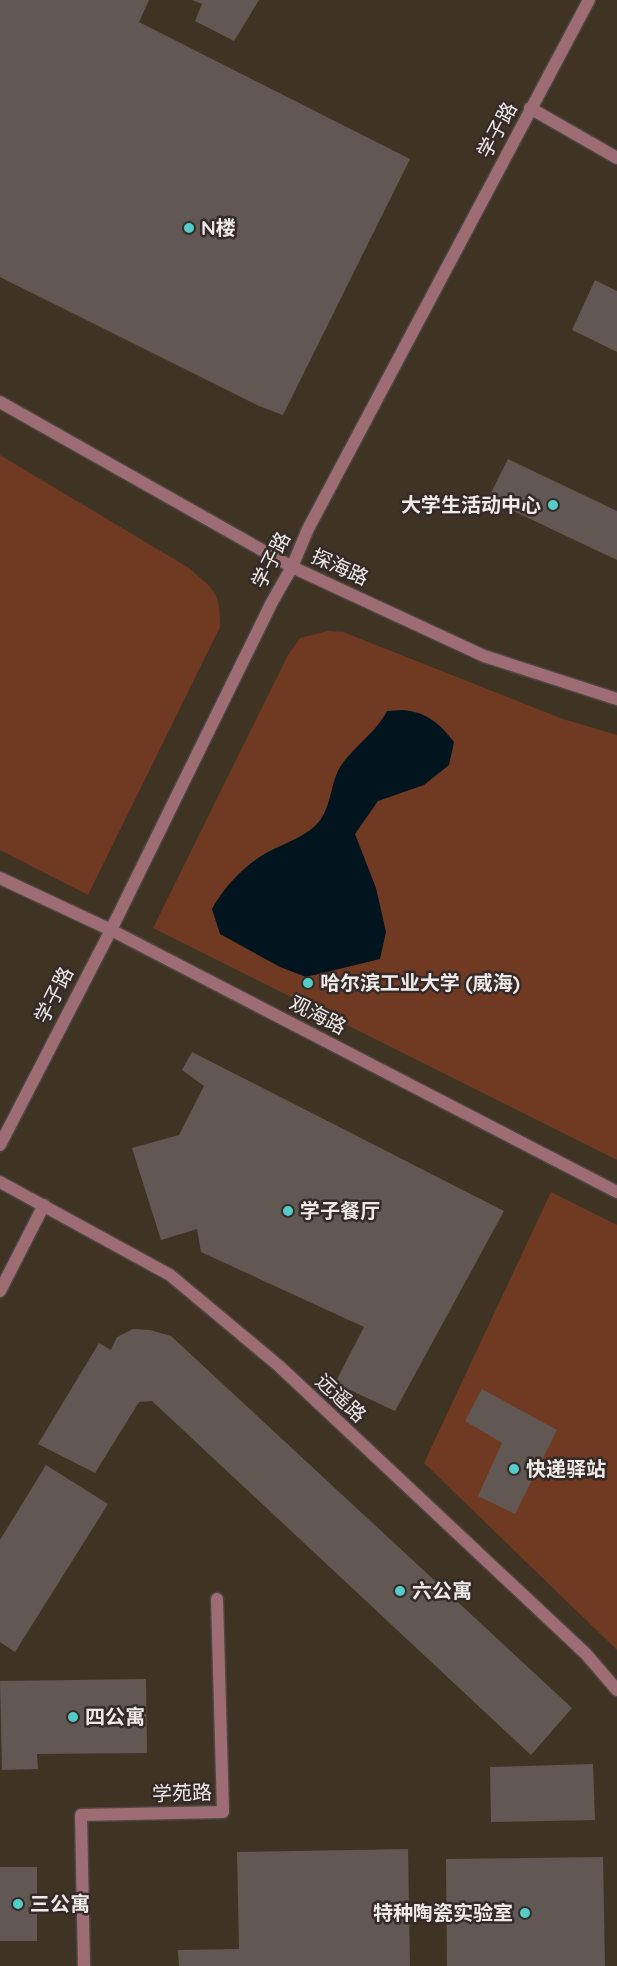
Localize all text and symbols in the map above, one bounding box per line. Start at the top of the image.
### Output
street label: 学子路 [471,97,522,162]
place label: N楼 [201,215,236,240]
marker: N楼 [182,221,196,235]
place label: 大学生活动中心 [401,492,541,517]
marker: 大学生活动中心 [546,498,560,512]
street label: 学子路 [246,527,295,592]
street label: 探海路 [308,543,373,590]
street label: 学子路 [29,962,78,1027]
place label: 哈尔滨工业大学 (威海) [320,970,520,995]
marker: 哈尔滨工业大学 (威海) [301,976,315,990]
street label: 观海路 [286,990,351,1039]
place label: 学子餐厅 [300,1198,380,1223]
marker: 学子餐厅 [281,1204,295,1218]
street label: 远遥路 [311,1368,372,1427]
place label: 快递驿站 [526,1456,606,1481]
marker: 快递驿站 [507,1462,521,1476]
place label: 六公寓 [412,1578,472,1603]
marker: 六公寓 [393,1584,407,1598]
place label: 四公寓 [85,1704,145,1729]
marker: 四公寓 [66,1710,80,1724]
street label: 学苑路 [152,1779,212,1806]
place label: 三公寓 [30,1891,90,1916]
marker: 三公寓 [11,1897,25,1911]
place label: 特种陶瓷实验室 [373,1900,513,1925]
marker: 特种陶瓷实验室 [518,1906,532,1920]

